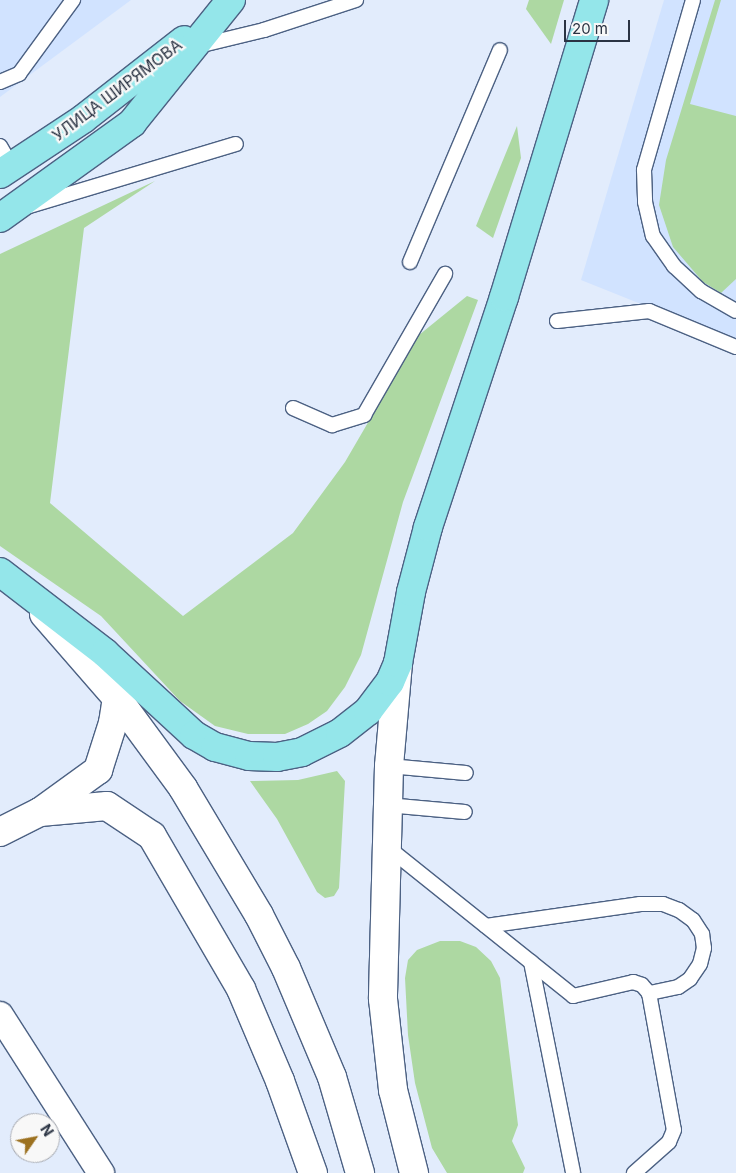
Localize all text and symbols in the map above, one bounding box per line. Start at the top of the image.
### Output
scale bar [566,10,632,42]
text: 20 m [572,19,608,38]
street label: УЛИЦА ШИРЯМОВА [48,35,186,145]
north arrow [10,1113,60,1163]
text: N [37,1121,57,1139]

